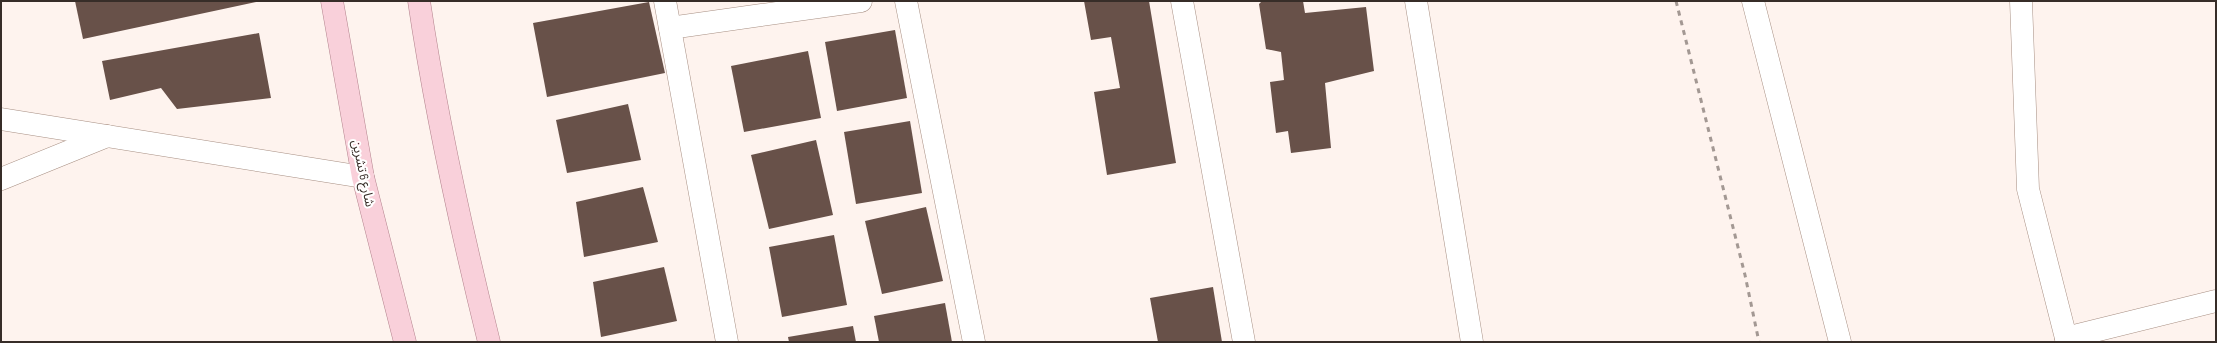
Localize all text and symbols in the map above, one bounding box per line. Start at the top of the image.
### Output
street label: شارع 6 تشرين [346,138,378,209]

